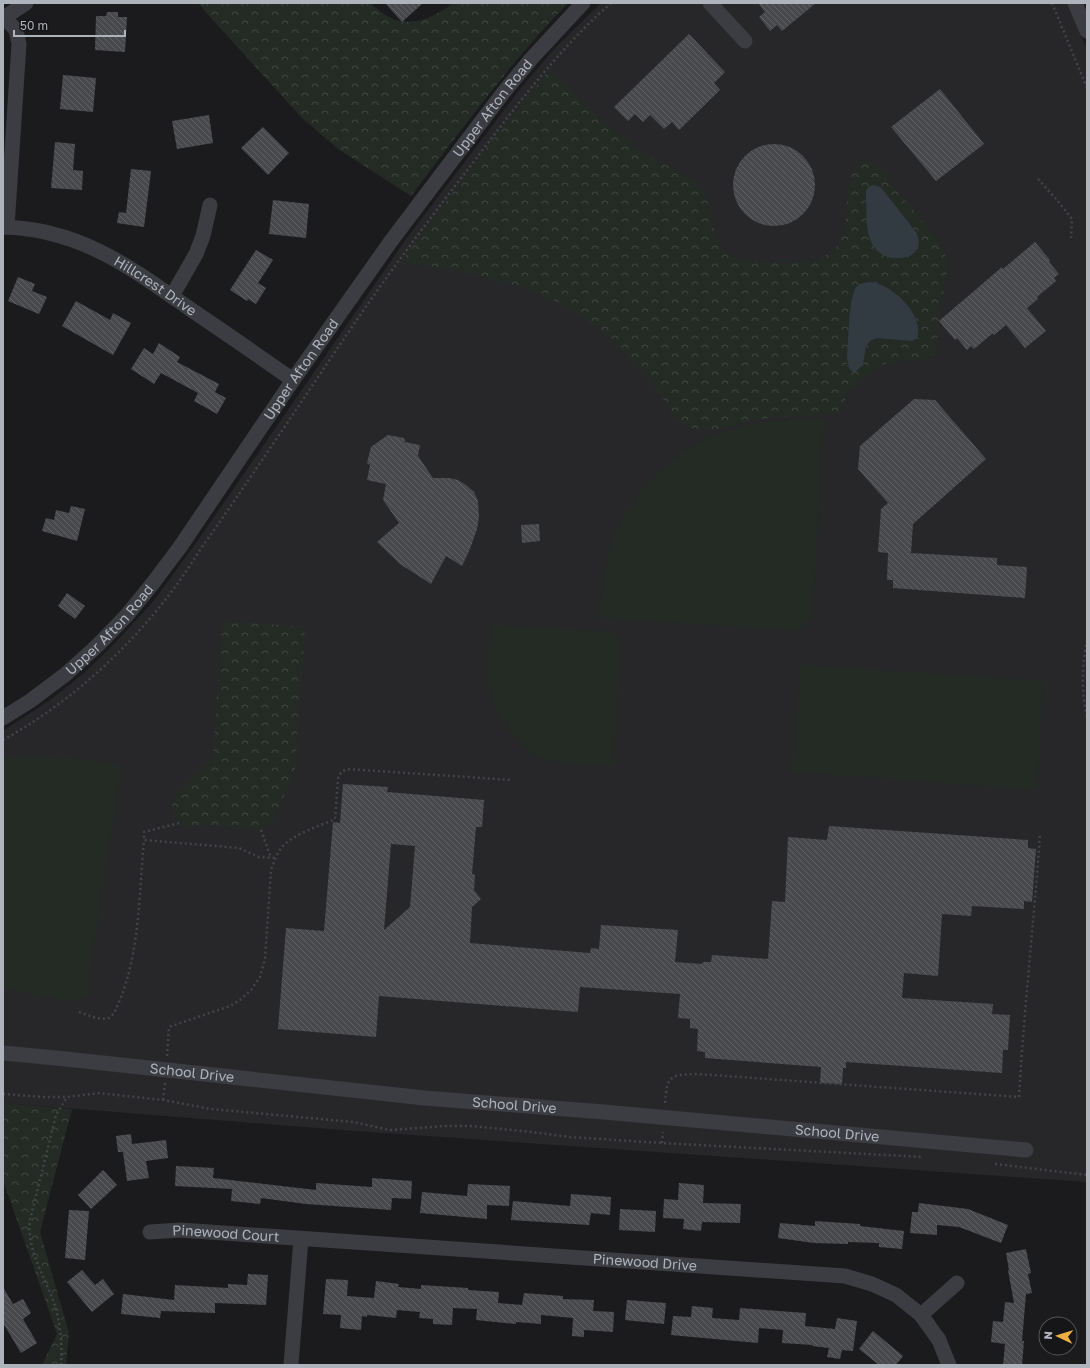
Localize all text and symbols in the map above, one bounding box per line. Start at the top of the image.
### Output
scale bar [14,12,125,38]
text: 50 m [20,18,48,33]
street label: Upper Afton Road [449,55,535,160]
street label: Hillcrest Drive [111,252,200,319]
street label: Upper Afton Road [260,315,342,423]
street label: Upper Afton Road [62,581,156,678]
street label: School Drive [149,1059,235,1085]
street label: School Drive [471,1093,557,1116]
street label: School Drive [794,1120,880,1145]
street label: Pinewood Court [172,1221,280,1245]
street label: Pinewood Drive [592,1250,698,1274]
north arrow [1038,1316,1078,1356]
text: N [1041,1331,1054,1340]

